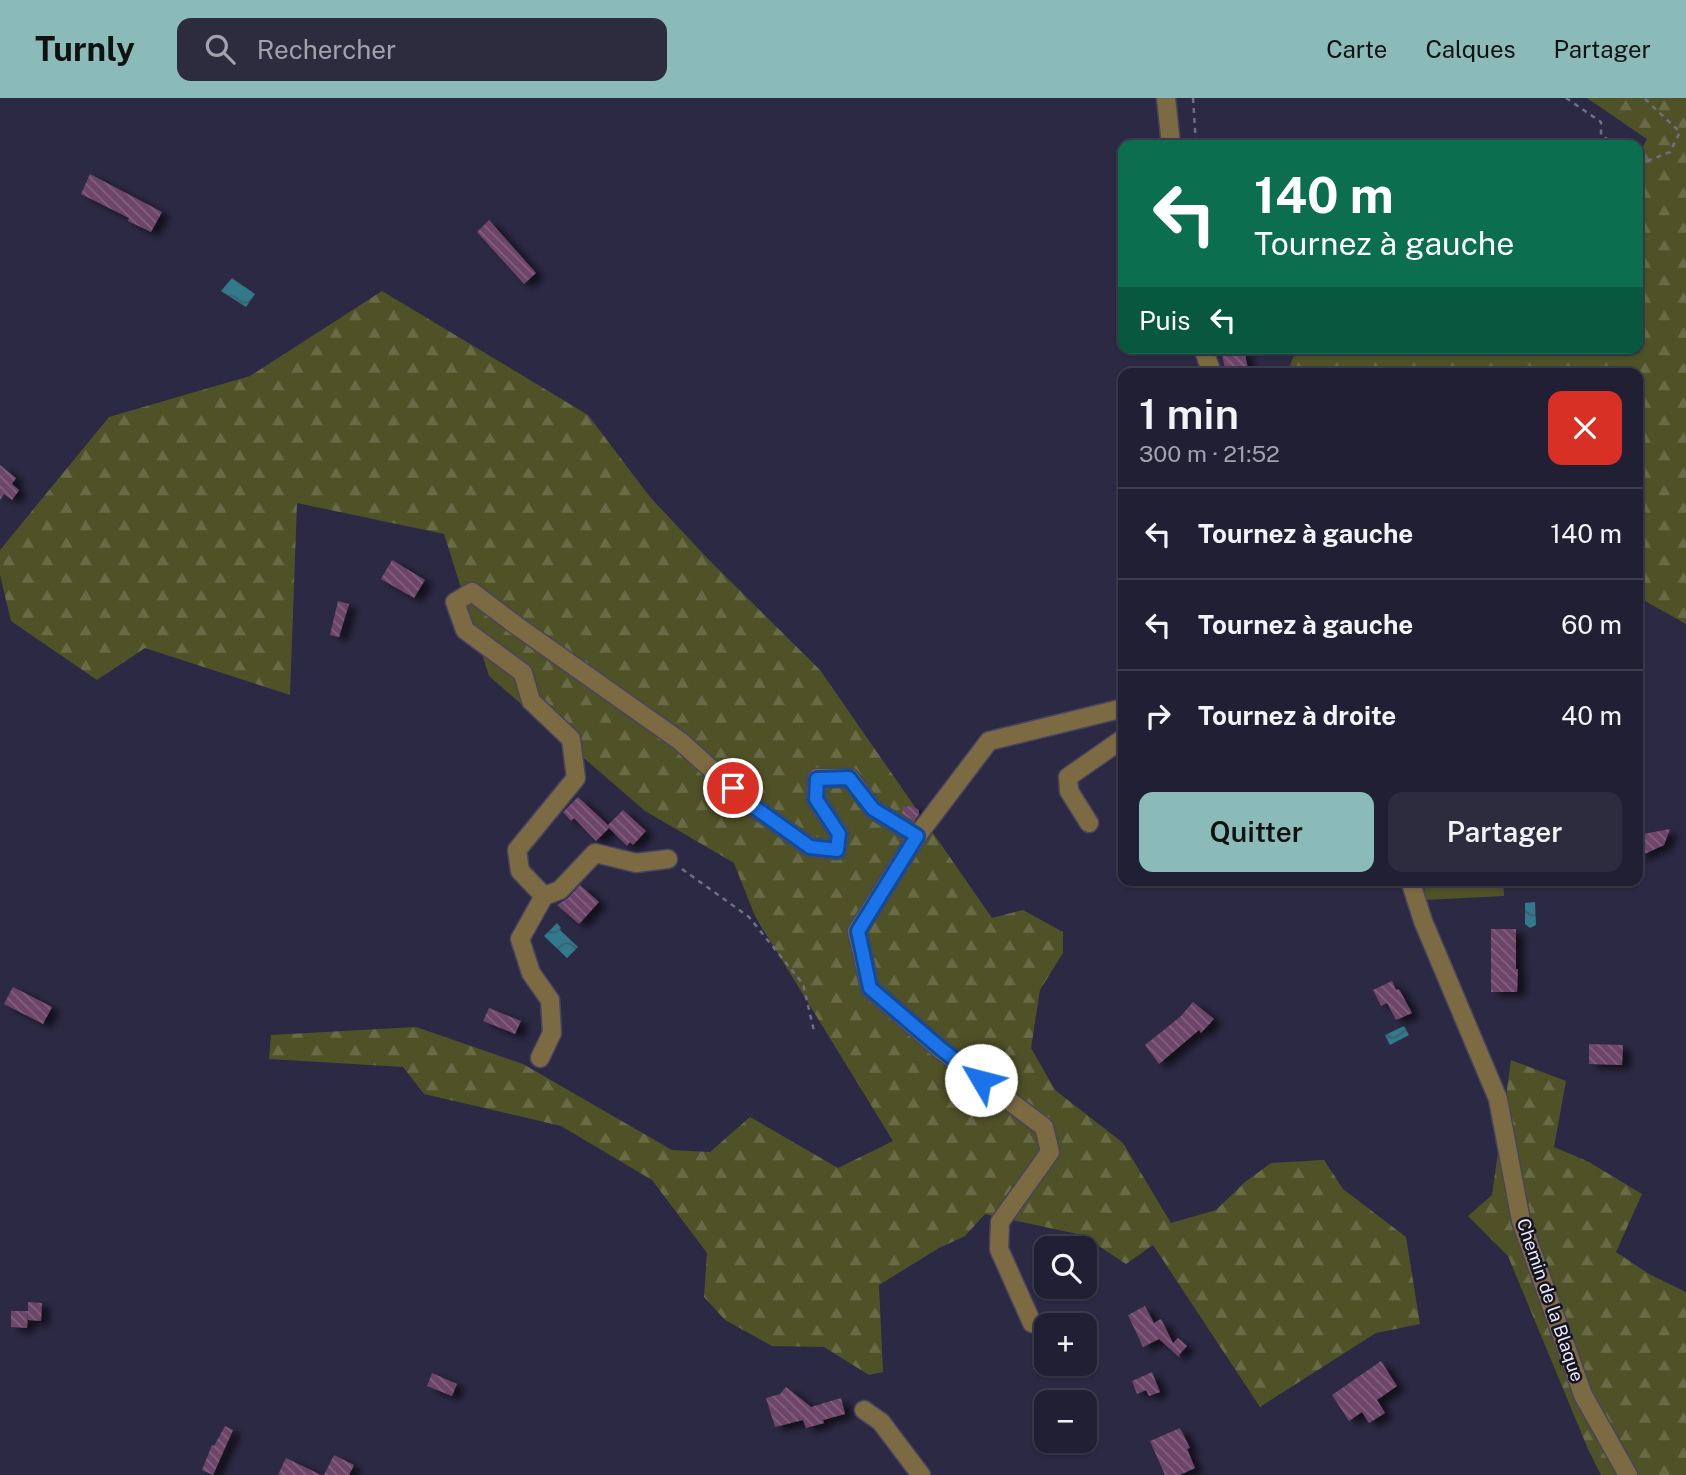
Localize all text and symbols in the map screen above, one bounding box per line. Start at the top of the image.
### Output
search box [177,18,667,81]
text: Turnly [35,30,135,68]
icon: search [201,30,239,68]
text: Rechercher [257,34,396,65]
text: Carte [1326,35,1387,63]
text: Calques [1425,35,1516,63]
text: Partager [1554,35,1651,63]
text: 140 m [1254,166,1394,224]
icon: left [1139,168,1230,259]
text: Tournez à gauche [1254,225,1514,262]
icon: left [1204,301,1242,339]
text: Puis [1139,305,1190,336]
text: 1 min [1139,389,1239,438]
button: close [1548,391,1622,465]
text: 300 m · 21:52 [1139,440,1280,467]
icon: left [1139,515,1177,553]
text: Tournez à gauche [1198,518,1413,549]
text: 140 m [1550,518,1622,549]
icon: left [1139,606,1177,644]
text: Tournez à gauche [1198,609,1413,640]
text: 60 m [1561,609,1622,640]
icon: right [1139,697,1177,735]
text: Tournez à droite [1198,700,1396,731]
text: 40 m [1561,700,1622,731]
pin [703,758,763,818]
icon: arrive [714,769,752,807]
button: Quitter [1139,792,1374,872]
button: Partager [1388,792,1622,872]
position arrow [944,1043,1018,1117]
street label: Chemin de la Blaque [1513,1215,1588,1384]
map controls [1034,1236,1097,1453]
button: search [1034,1236,1097,1299]
button: + [1034,1313,1097,1376]
button: − [1034,1390,1097,1453]

